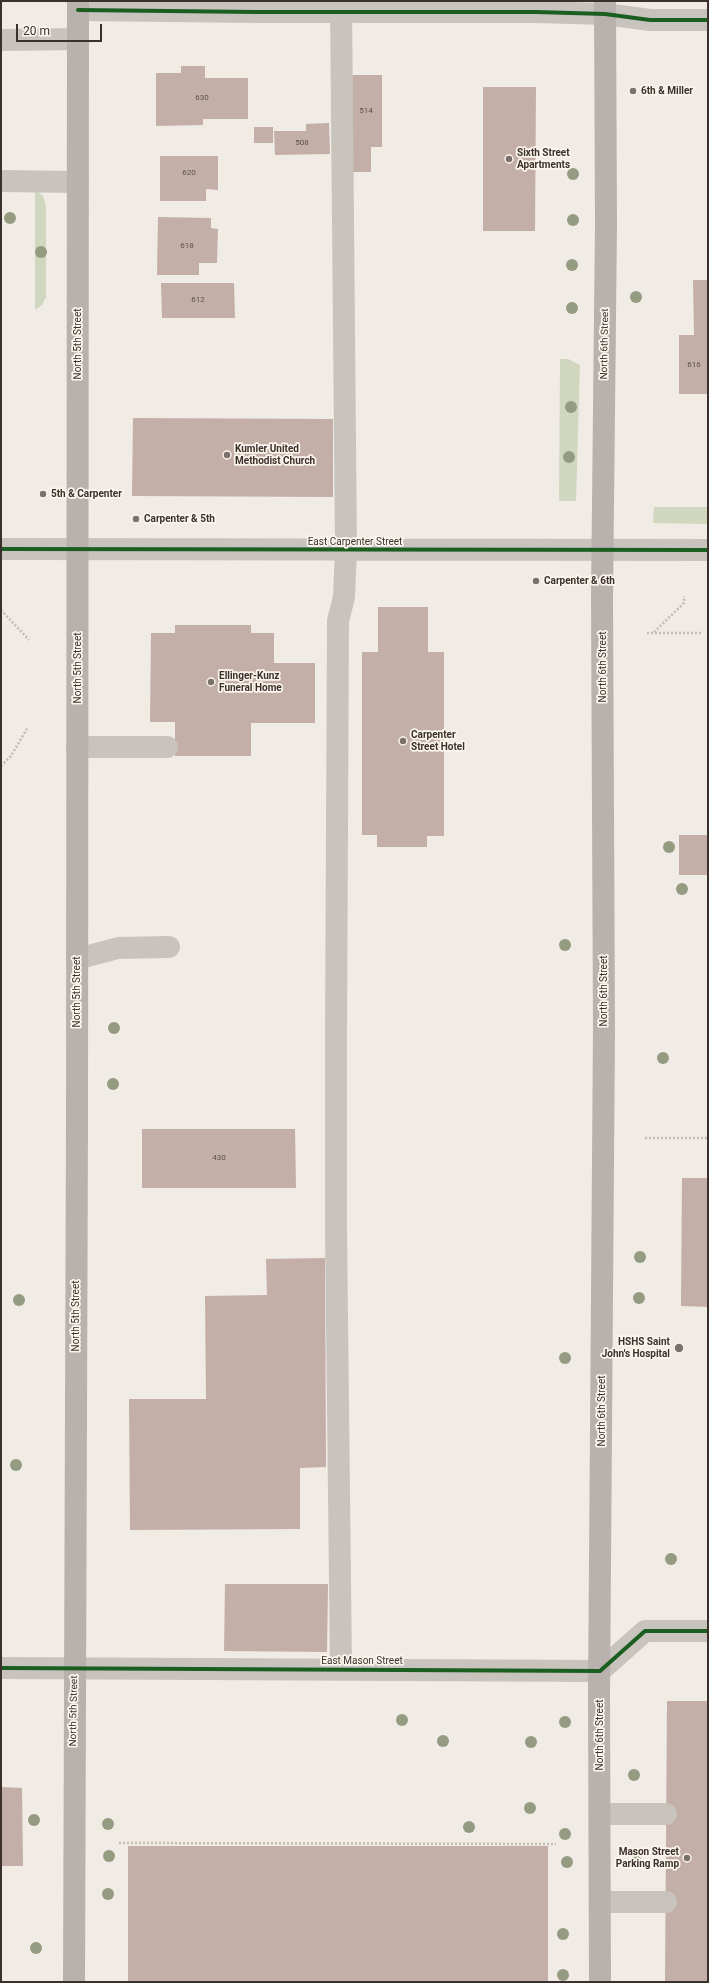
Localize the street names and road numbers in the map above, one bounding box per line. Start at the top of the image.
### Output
street label: North 6th Street [598,308,612,380]
street label: North 5th Street [72,309,84,379]
street label: East Carpenter Street [308,536,402,548]
street label: North 6th Street [597,632,609,702]
street label: North 5th Street [72,633,84,703]
street label: North 6th Street [598,956,610,1026]
street label: North 5th Street [71,957,83,1027]
street label: North 5th Street [70,1281,82,1351]
street label: North 6th Street [596,1376,608,1446]
street label: East Mason Street [321,1655,403,1667]
street label: North 5th Street [67,1675,81,1747]
street label: North 6th Street [594,1700,606,1770]

